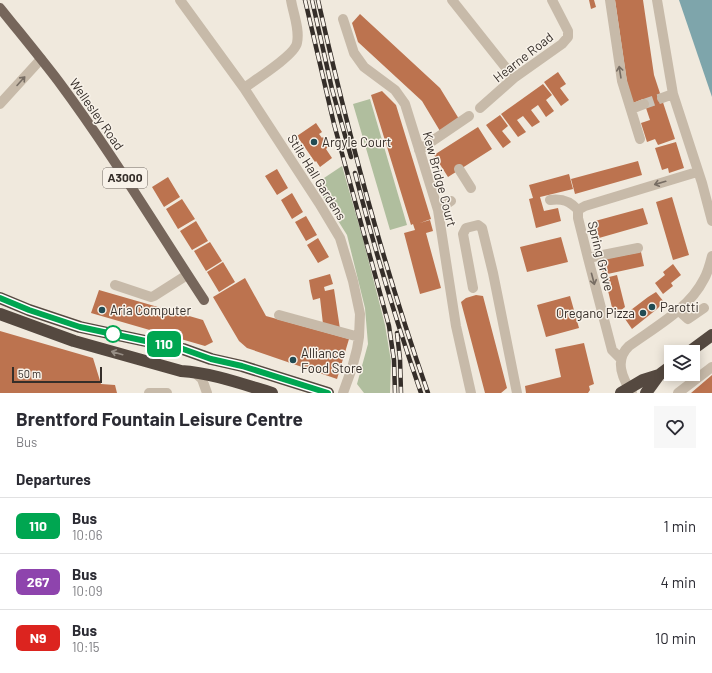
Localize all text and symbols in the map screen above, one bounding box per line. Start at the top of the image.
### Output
street label: Hearne Road [490,29,556,85]
one-way arrow [616,66,624,79]
street label: Wellesley Road [66,75,128,153]
one-way arrow [16,76,25,87]
street label: Kew Bridge Court [420,130,460,228]
street label: Stile Hall Gardens [284,131,350,223]
place label: Argyle Court [322,134,392,150]
marker: Argyle Court [309,137,319,147]
road number: A3000 [103,168,147,188]
one-way arrow [654,180,667,187]
street label: Spring Grove [585,219,617,293]
one-way arrow [590,273,597,286]
place label: Parotti [660,299,699,315]
place label: Aria Computer [110,302,192,318]
marker: Parotti [647,302,657,312]
marker: Aria Computer [97,305,107,315]
place label: Oregano Pizza [556,305,635,321]
marker: Oregano Pizza [638,308,648,318]
unlabelled marker [104,325,122,343]
line badge: 110 [141,331,187,357]
text: 110 [155,335,173,352]
place label: Alliance Food Store [301,345,363,376]
map controls [664,345,700,381]
button: layers [664,345,700,381]
one-way arrow [110,349,123,356]
marker: Alliance Food Store [288,355,298,365]
scale bar [12,365,102,384]
text: 50 m [18,367,41,380]
button: heart [654,406,696,448]
text: Brentford Fountain Leisure Centre [16,407,303,430]
text: Bus [16,434,37,450]
text: Departures [16,470,91,488]
text: Bus [72,509,97,527]
text: 110 [29,517,47,534]
text: 1 min [663,517,696,535]
text: 10:06 [72,527,102,543]
text: Bus [72,565,97,583]
text: 267 [27,573,49,590]
text: 4 min [660,573,696,591]
text: 10:09 [72,583,102,599]
text: Bus [72,621,97,639]
text: N9 [30,629,46,646]
text: 10 min [655,629,696,647]
text: 10:15 [72,639,100,655]

